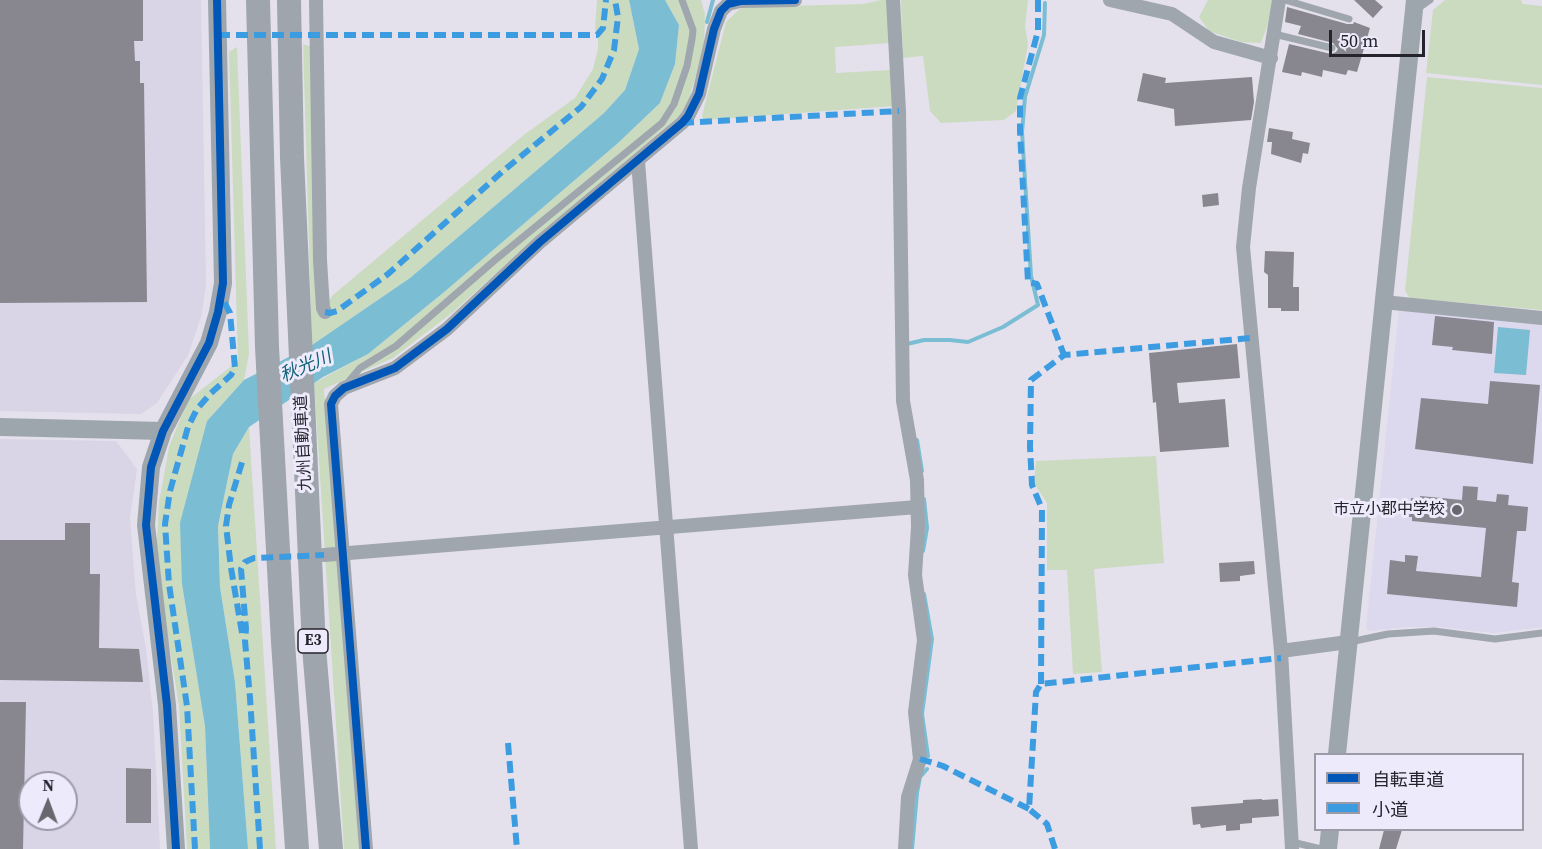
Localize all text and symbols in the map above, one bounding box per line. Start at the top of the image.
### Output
scale bar [1332,18,1428,56]
text: 50 m [1340,28,1378,53]
water label: 秋光川 [277,347,335,387]
street label: 九州自動車道 [292,395,316,491]
place label: 市立小郡中学校 [1333,500,1445,520]
marker: 市立小郡中学校 [1450,503,1464,517]
road number: E3 [298,629,328,653]
legend [1314,753,1524,831]
text: 自転車道 [1372,767,1444,792]
north arrow [18,771,78,831]
text: N [42,774,54,796]
text: 小道 [1372,797,1408,822]

